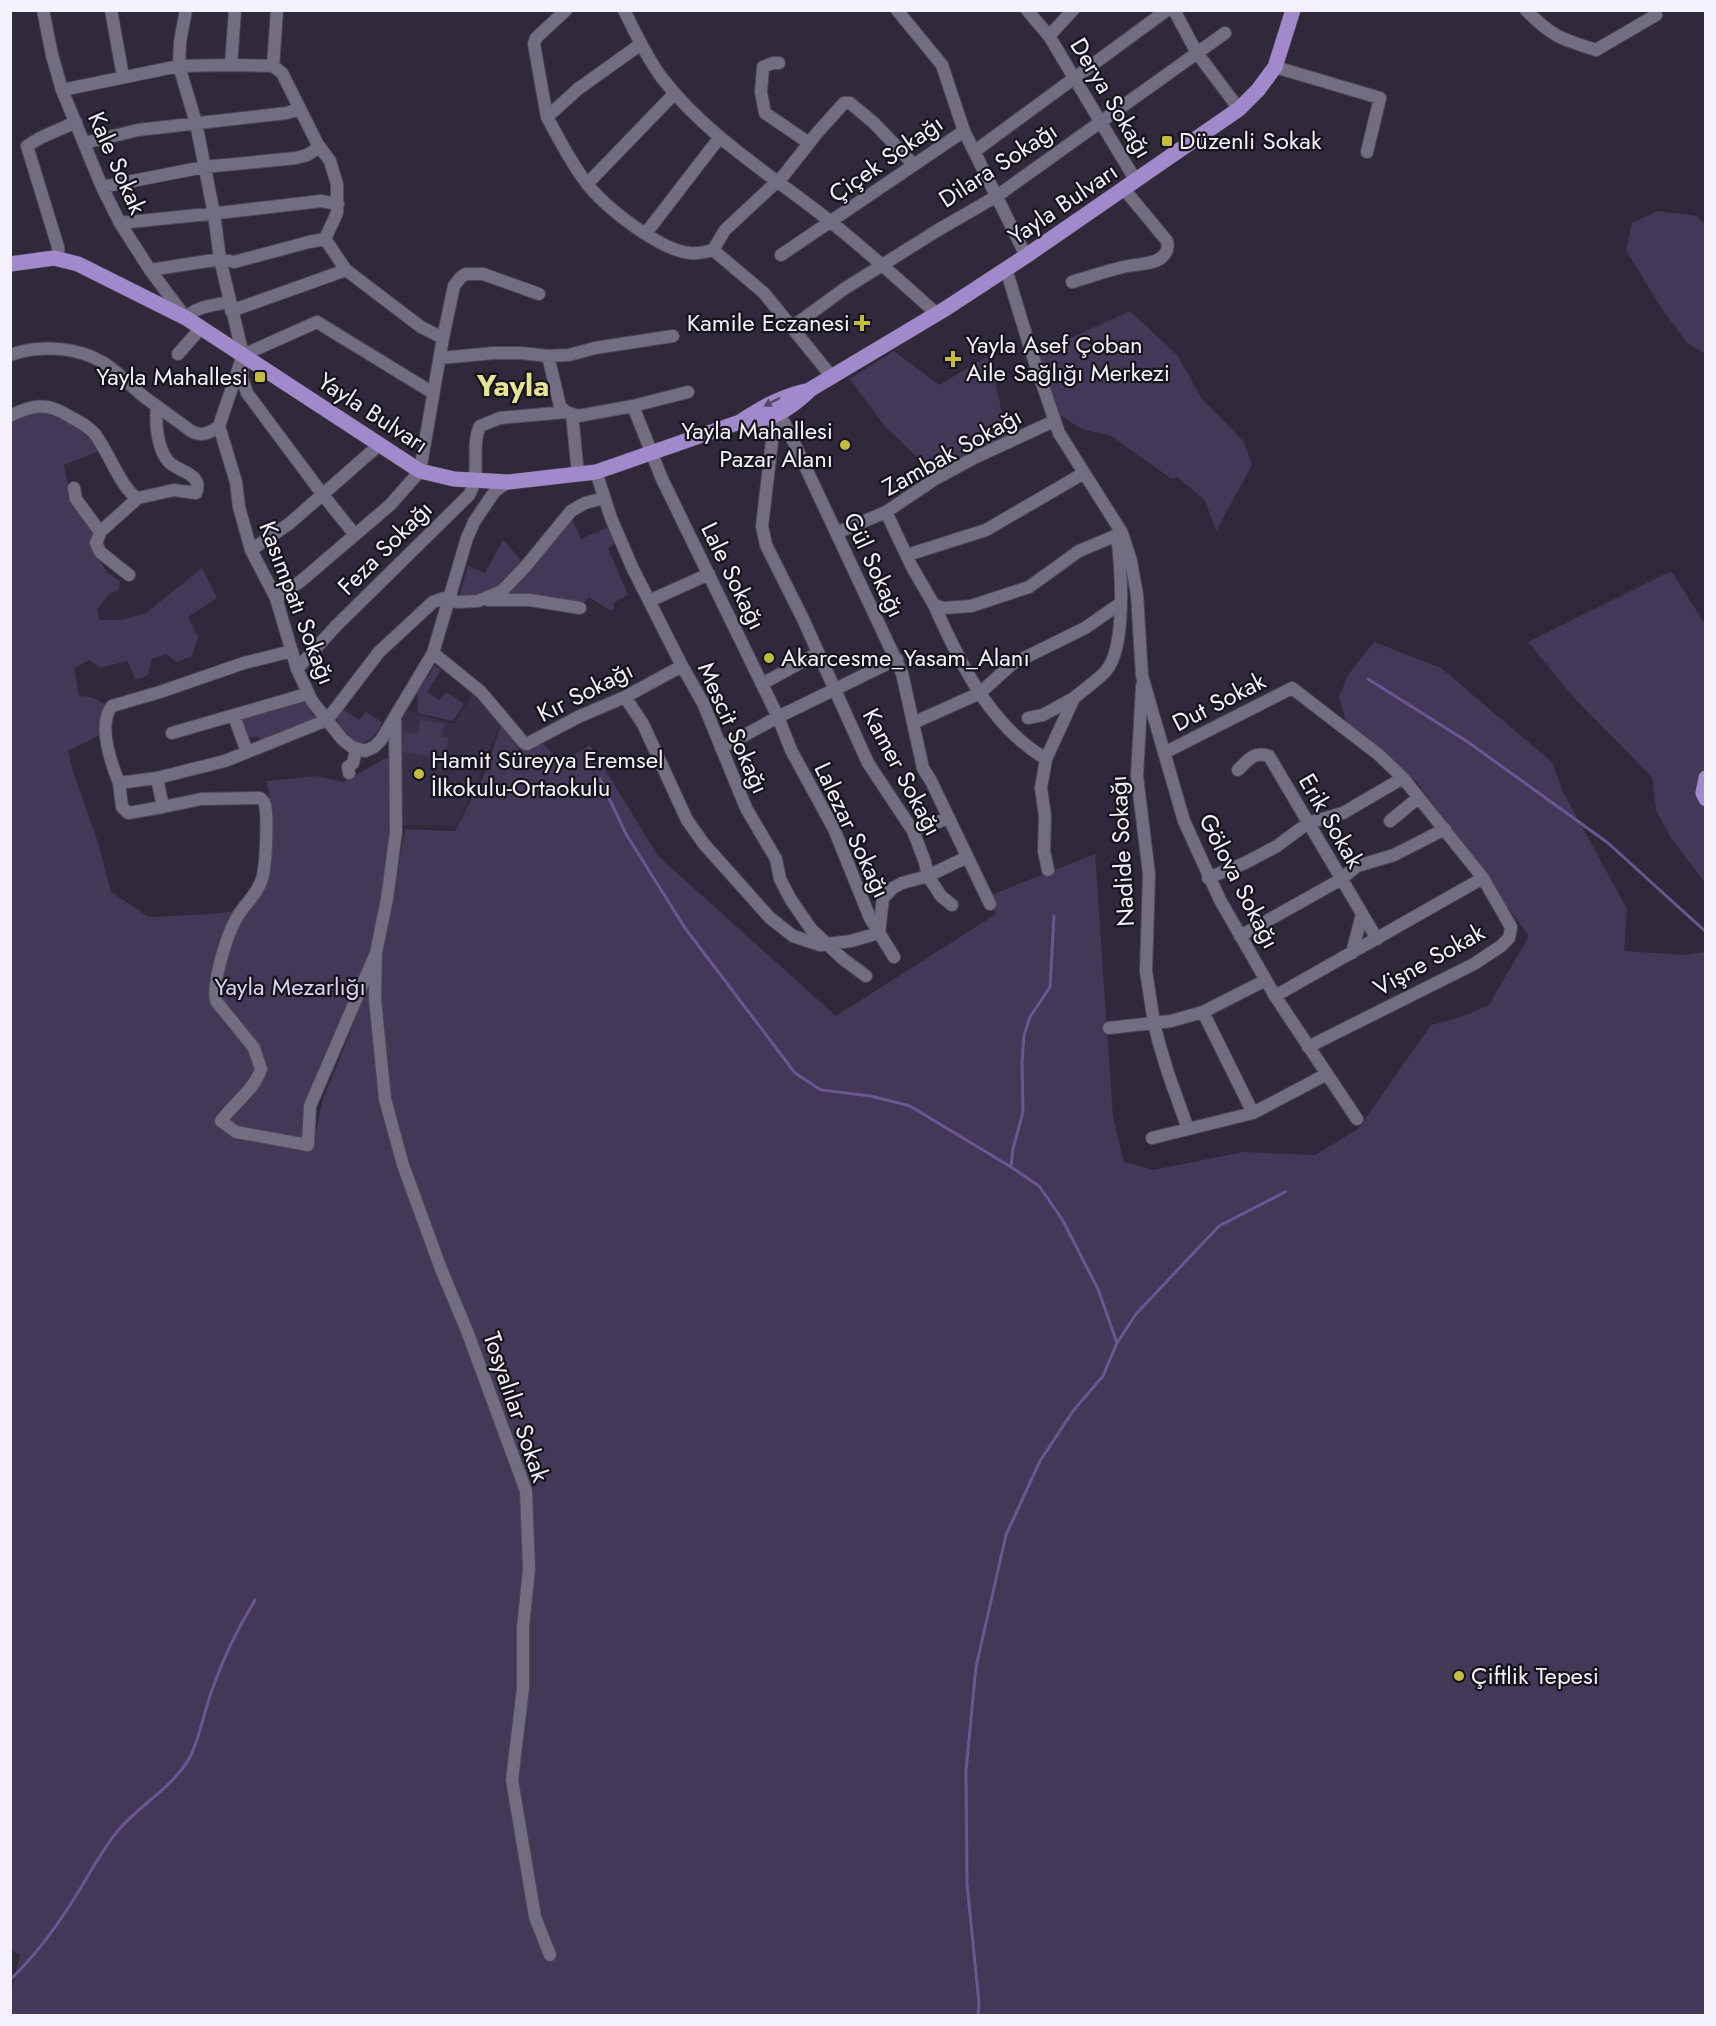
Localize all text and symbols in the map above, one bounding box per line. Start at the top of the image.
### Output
street label: Derya Sokağı [1062,31,1161,165]
street label: Kale Sokak [79,106,156,220]
street label: Çiçek Sokağı [821,106,950,211]
street label: Dilara Sokağı [932,113,1064,216]
place label: Düzenli Sokak [1179,123,1322,158]
marker: Düzenli Sokak [1160,134,1174,148]
street label: Yayla Bulvarı [1001,154,1124,253]
place label: Kamile Eczanesi [687,305,850,340]
marker: Kamile Eczanesi [855,316,869,330]
place label: Yayla Asef Çoban Aile Sağlığı Merkezi [966,327,1170,390]
marker: Yayla Asef Çoban Aile Sağlığı Merkezi [944,350,962,368]
place label: Yayla Mahallesi [96,359,248,394]
street label: Yayla Bulvarı [311,364,435,461]
district label: Yayla [476,364,549,407]
marker: Yayla Mahallesi [253,370,267,384]
one-way arrow [764,398,781,407]
street label: Zambak Sokağı [876,399,1028,504]
place label: Yayla Mahallesi Pazar Alanı [681,413,833,476]
marker: Yayla Mahallesi Pazar Alanı [838,438,852,452]
street label: Feza Sokağı [329,492,440,603]
street label: Gül Sokağı [835,507,914,623]
street label: Kasımpatı Sokağı [250,516,345,690]
street label: Lale Sokağı [692,516,775,635]
place label: Akarcesme_Yasam_Alanı [781,640,1030,675]
marker: Akarcesme_Yasam_Alanı [762,651,776,665]
street label: Kır Sokağı [531,652,639,731]
street label: Mescit Sokağı [689,657,778,799]
street label: Dut Sokak [1166,663,1272,740]
street label: Kamer Sokağı [854,702,951,842]
place label: Hamit Süreyya Eremsel İlkokulu-Ortaokulu [431,742,664,805]
street label: Lalezar Sokağı [806,756,899,903]
marker: Hamit Süreyya Eremsel İlkokulu-Ortaokulu [412,767,426,781]
street label: Erik Sokak [1290,767,1373,875]
street label: Nadide Sokağı [1100,774,1143,928]
street label: Gölova Sokağı [1190,807,1289,954]
street label: Vişne Sokak [1367,914,1491,1005]
park label: Yayla Mezarlığı [214,969,366,1004]
street label: Tosyalılar Sokak [474,1327,559,1487]
place label: Çiftlik Tepesi [1471,1658,1599,1693]
marker: Çiftlik Tepesi [1452,1669,1466,1683]

